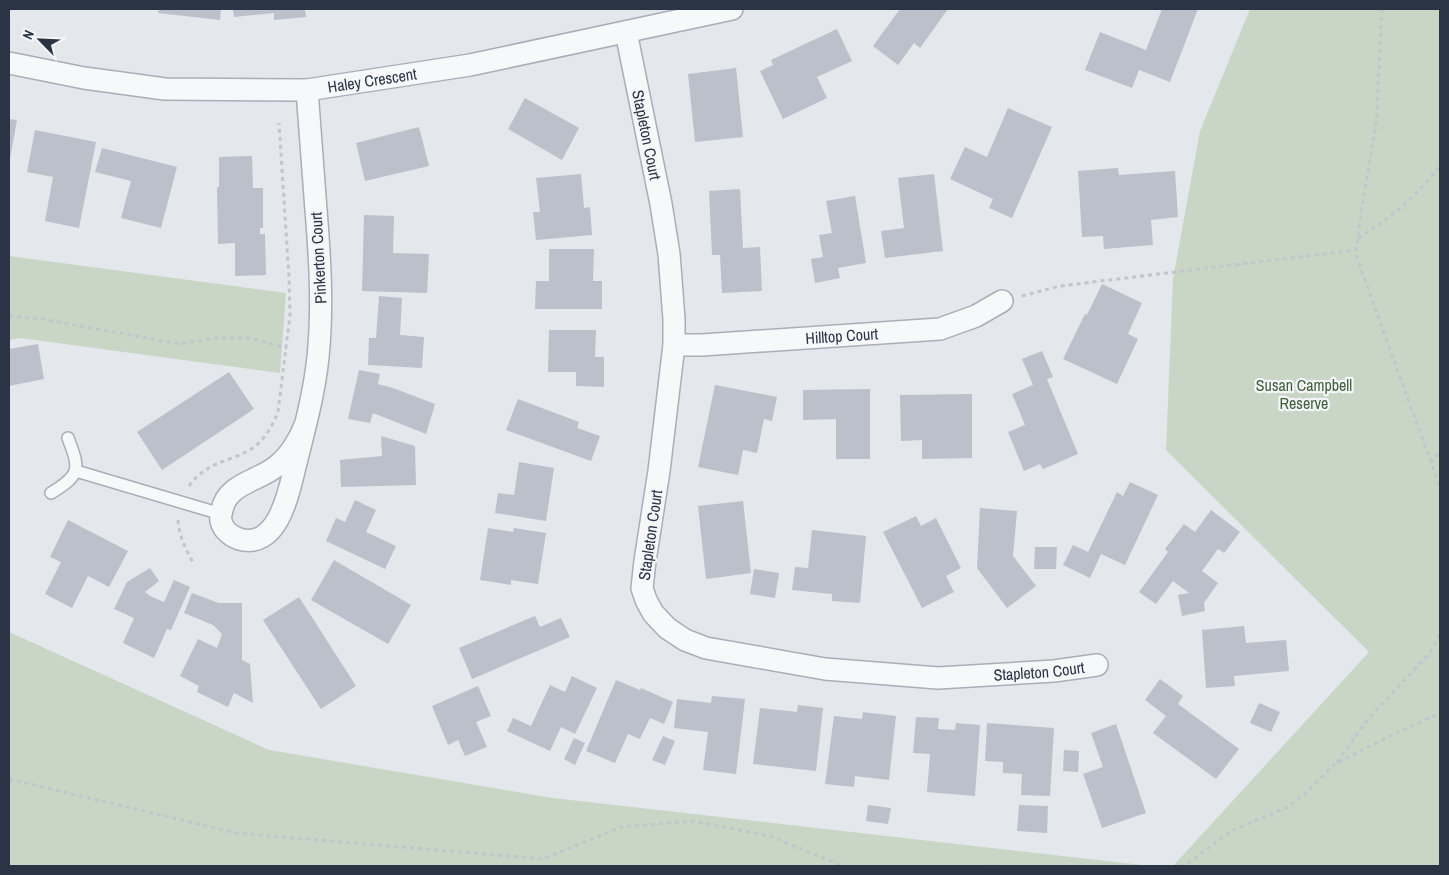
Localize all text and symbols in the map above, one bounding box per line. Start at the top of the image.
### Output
north arrow [15,15,65,65]
text: N [18,27,38,42]
street label: Haley Crescent [326,62,418,98]
street label: Stapleton Court [627,88,667,182]
street label: Pinkerton Court [305,211,331,304]
street label: Hilltop Court [805,322,879,349]
park label: Susan Campbell Reserve [1256,374,1352,414]
street label: Stapleton Court [633,488,667,582]
street label: Stapleton Court [993,656,1086,686]

